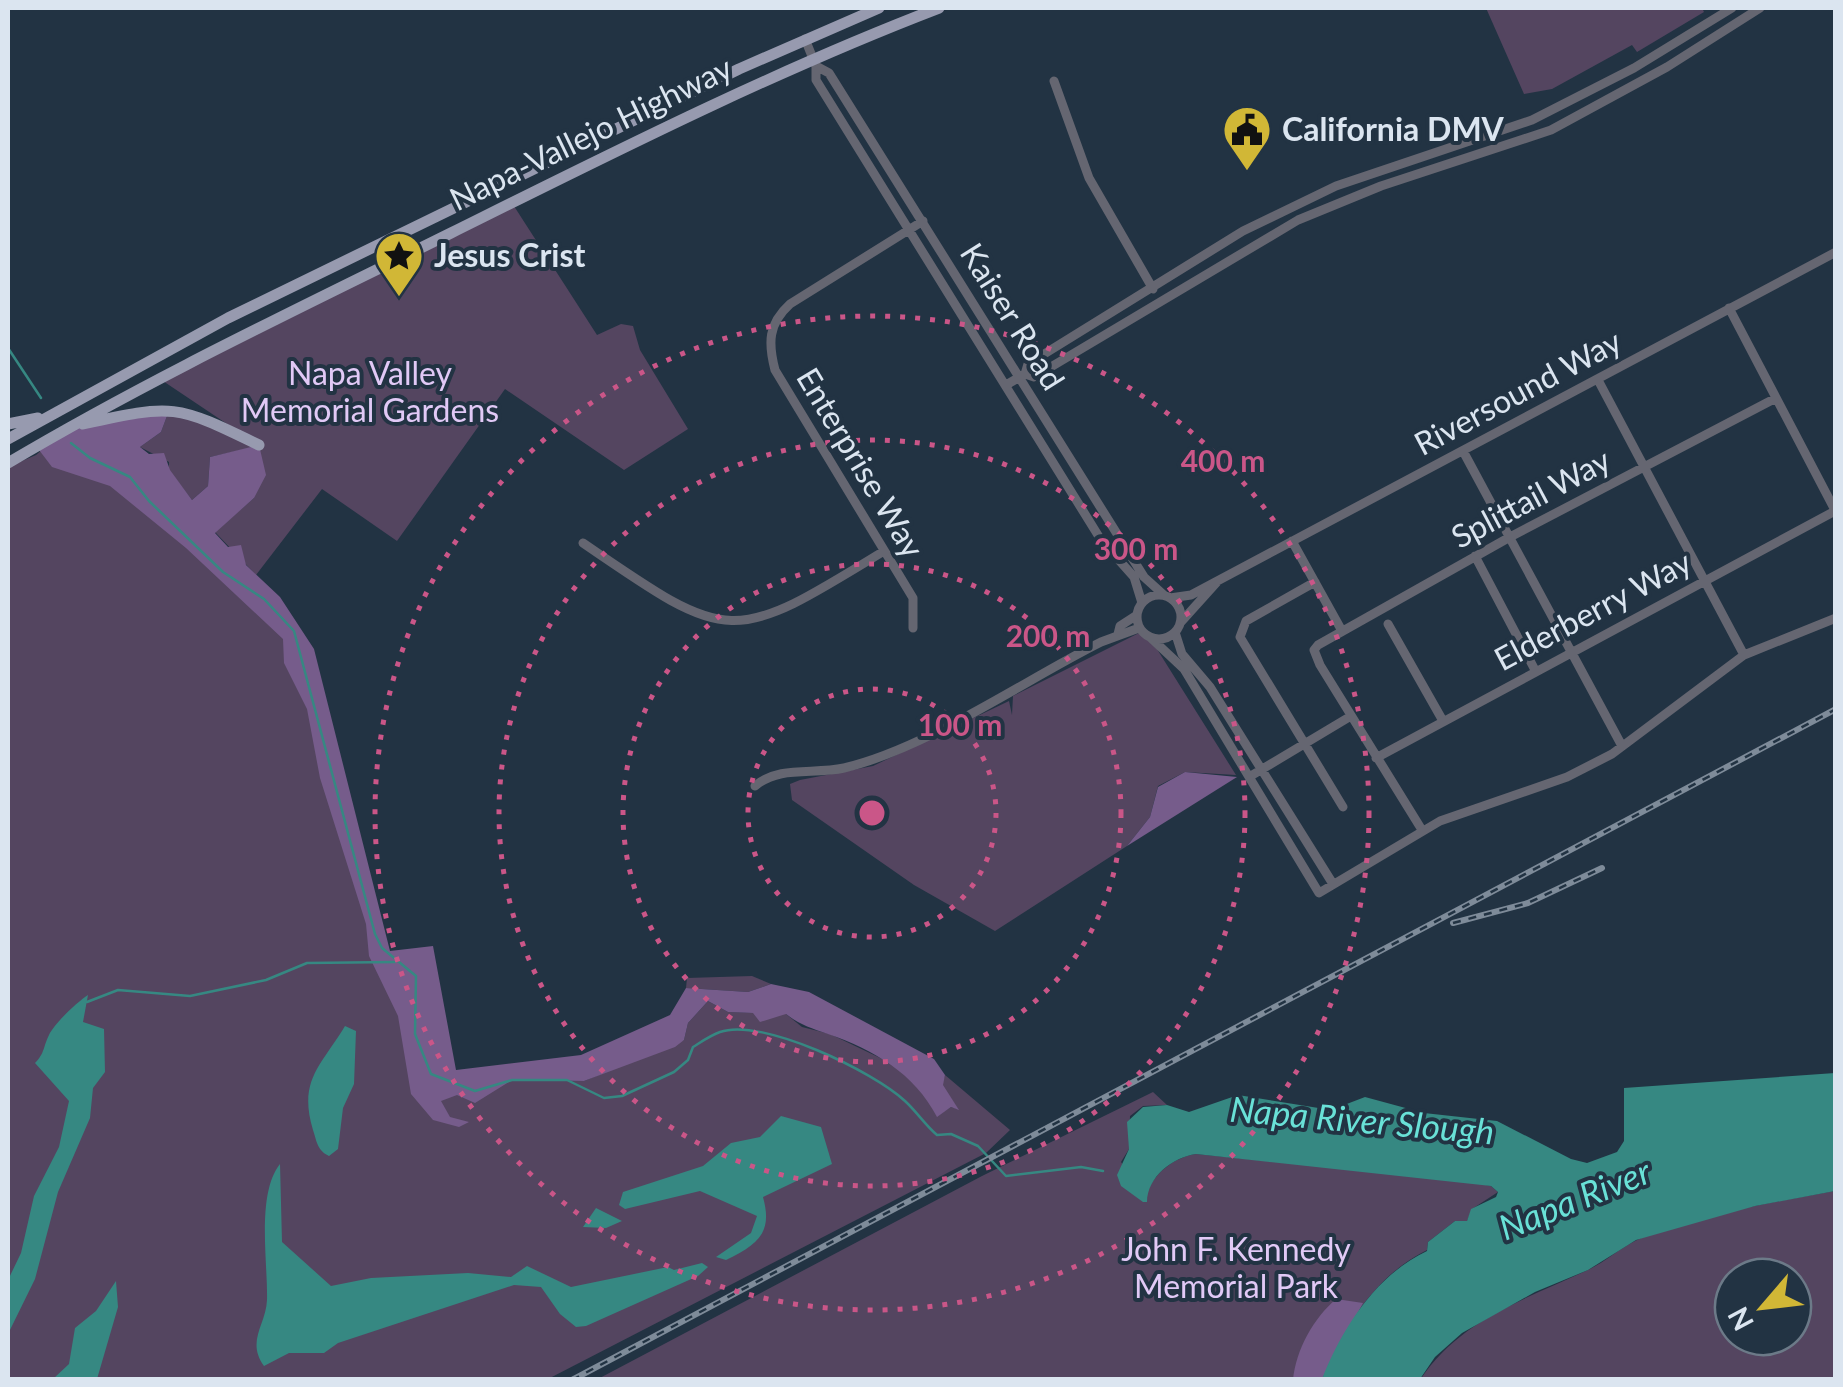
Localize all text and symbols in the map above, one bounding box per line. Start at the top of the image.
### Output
street label: Napa-Vallejo Highway [443,47,738,218]
public building icon: California DMV [1221,104,1273,172]
place label: California DMV [1282,109,1505,148]
place icon: Jesus Crist [373,230,425,298]
place label: Jesus Crist [434,235,586,274]
street label: Kaiser Road [953,236,1074,397]
street label: Riversound Way [1407,321,1628,463]
park label: Napa Valley Memorial Gardens [241,353,499,429]
street label: Enterprise Way [789,360,934,565]
street label: Splittail Way [1444,439,1617,556]
text: 400 m [1181,442,1265,478]
text: 300 m [1094,530,1178,566]
street label: Elderberry Way [1487,541,1698,678]
text: 200 m [1006,617,1090,653]
text: 100 m [918,706,1002,742]
centre of rings [854,795,890,831]
water label: Napa River Slough [1228,1087,1496,1151]
water label: Napa River [1492,1148,1657,1248]
park label: John F. Kennedy Memorial Park [1121,1229,1351,1305]
north arrow [1713,1257,1813,1357]
text: N [1720,1302,1760,1337]

